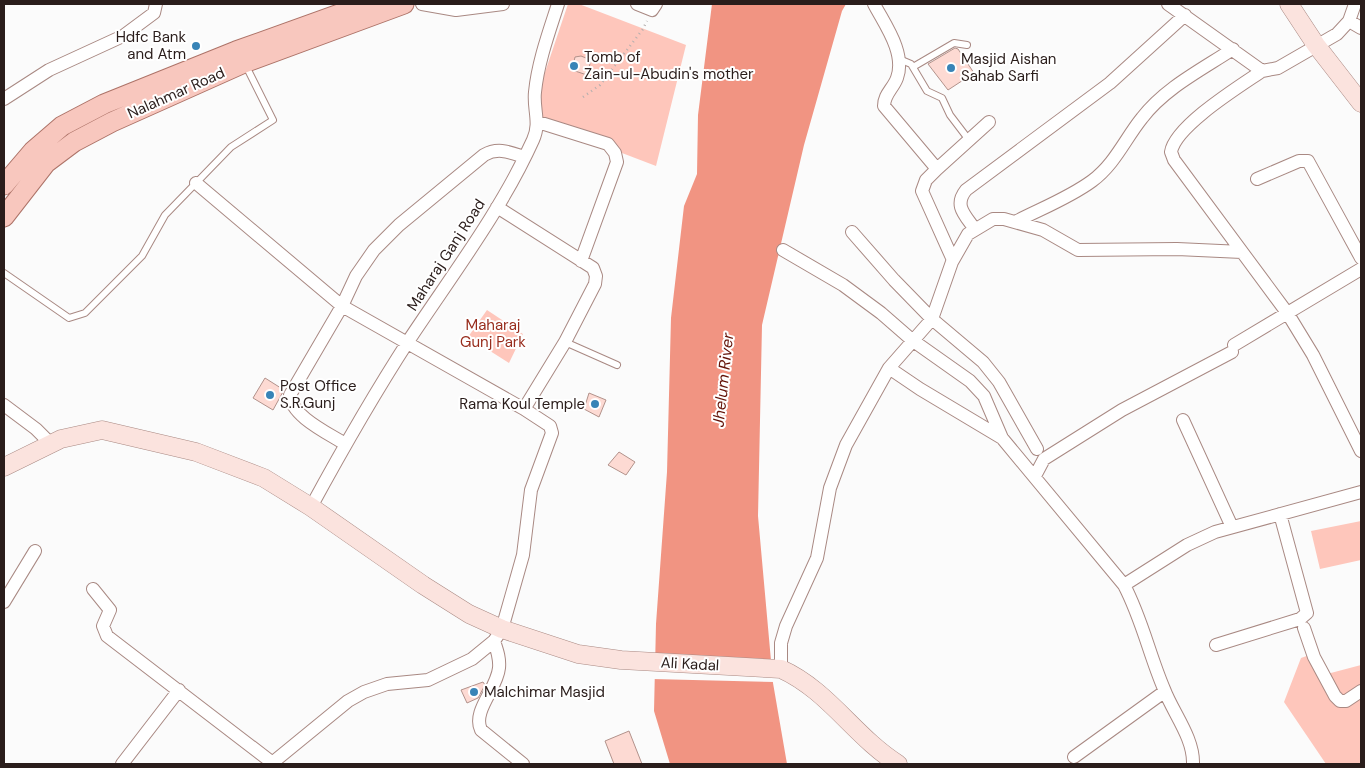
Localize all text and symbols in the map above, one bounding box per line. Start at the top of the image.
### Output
place label: Hdfc Bank and Atm [116,27,186,64]
marker: Hdfc Bank and Atm [190,40,202,52]
place label: Tomb of Zain-ul-Abudin's mother [584,47,754,84]
place label: Masjid Aishan Sahab Sarfi [961,49,1056,86]
marker: Tomb of Zain-ul-Abudin's mother [568,60,580,72]
marker: Masjid Aishan Sahab Sarfi [945,62,957,74]
street label: Nalahmar Road [124,63,228,123]
street label: Maharaj Ganj Road [402,195,490,315]
park label: Maharaj Gunj Park [460,315,526,352]
water label: Jhelum River [708,331,738,428]
place label: Post Office S.R.Gunj [280,376,357,413]
marker: Post Office S.R.Gunj [264,389,276,401]
place label: Rama Koul Temple [459,394,585,414]
marker: Rama Koul Temple [589,398,601,410]
street label: Ali Kadal [660,652,720,676]
place label: Malchimar Masjid [484,682,605,702]
marker: Malchimar Masjid [468,686,480,698]

